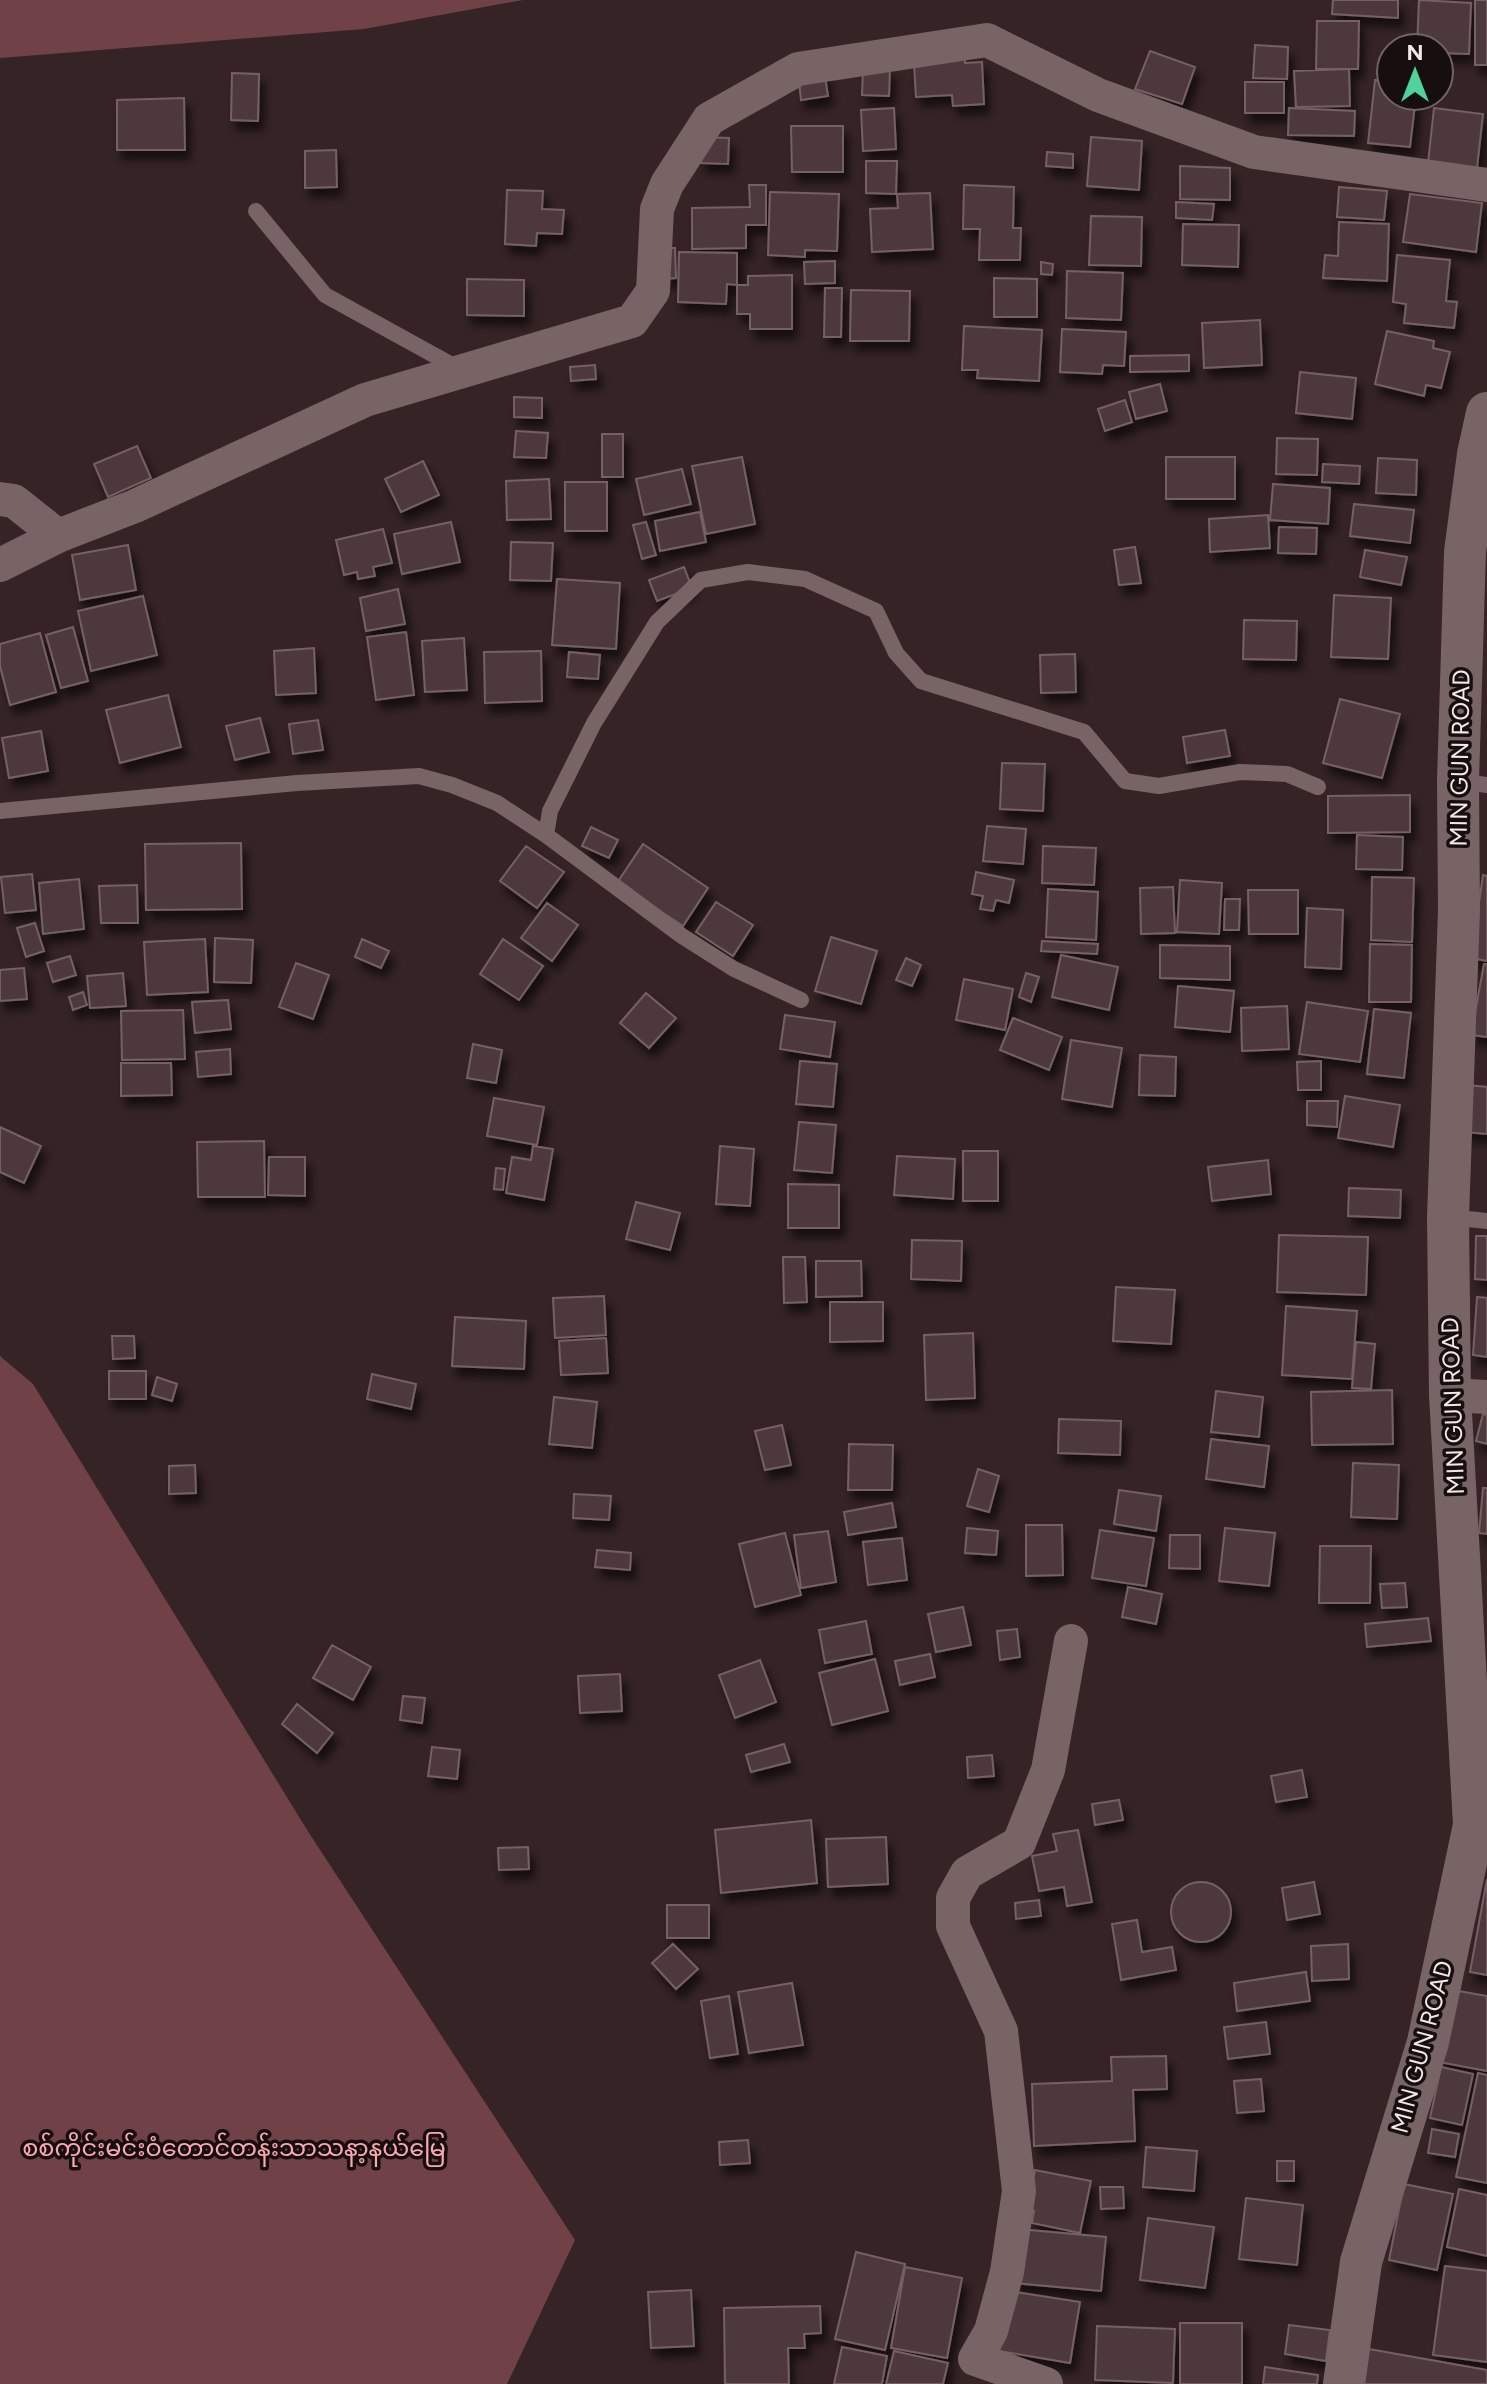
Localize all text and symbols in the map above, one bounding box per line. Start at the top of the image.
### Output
north arrow [1375,32,1455,112]
text: N [1406,39,1424,66]
street label: MIN GUN ROAD [1443,669,1476,847]
street label: MIN GUN ROAD [1435,1317,1470,1495]
street label: MIN GUN ROAD [1385,1957,1458,2136]
park label: စစ်ကိုင်းမင်းဝံတောင်တန်းသာသနာ့နယ်မြေ [22,2132,446,2167]

